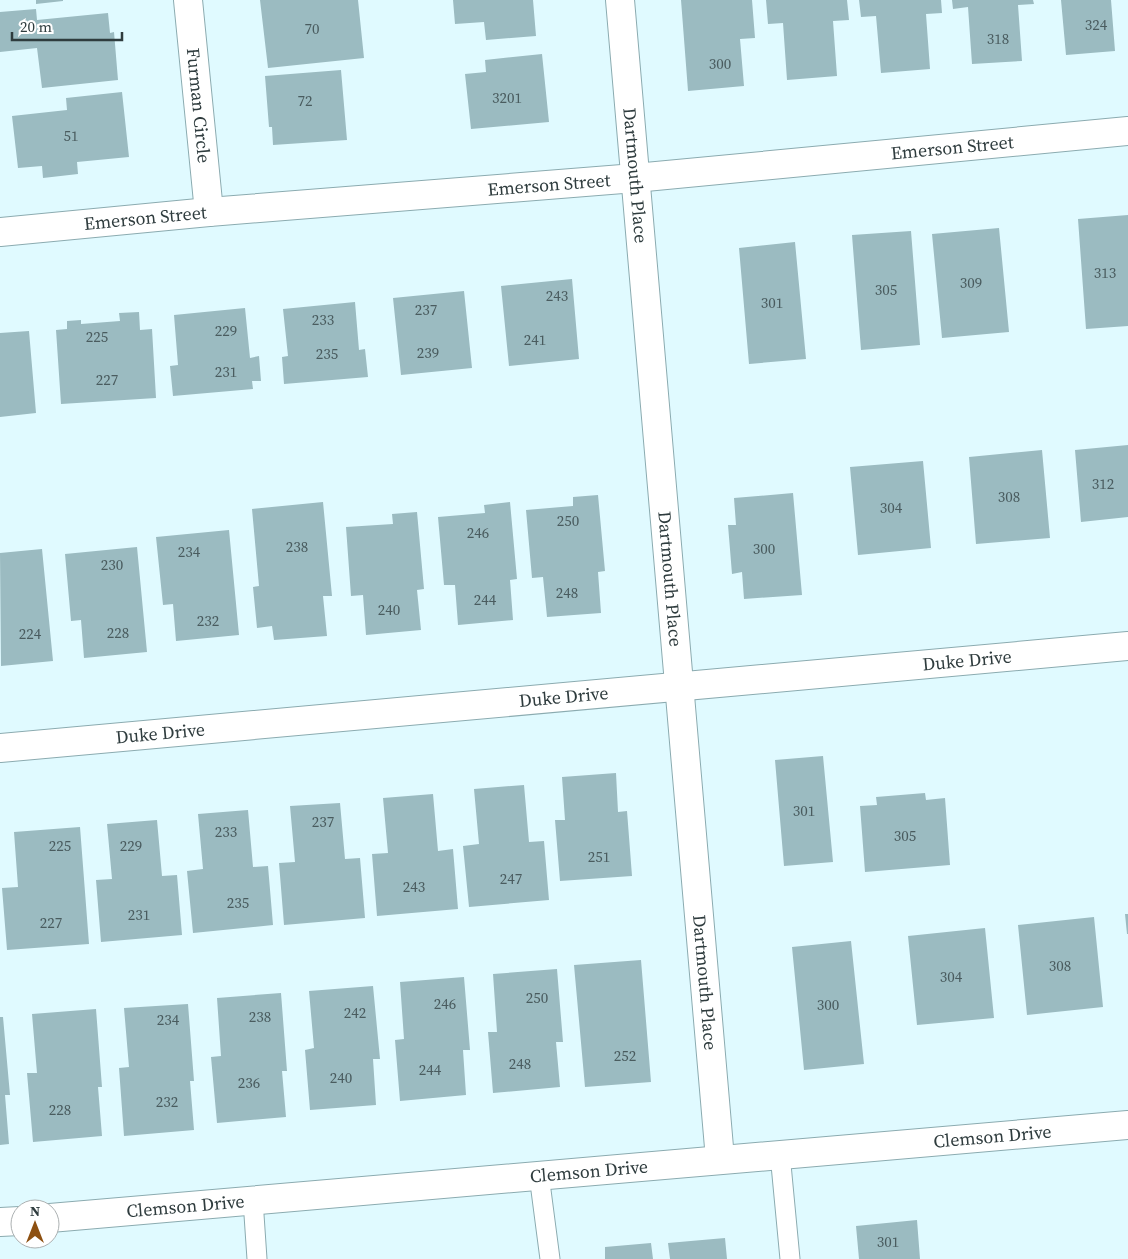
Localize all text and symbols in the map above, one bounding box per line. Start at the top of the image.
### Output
scale bar [12,10,122,42]
house number: 324 [1085,14,1108,35]
text: 20 m [20,16,52,37]
house number: 70 [304,18,320,39]
house number: 318 [987,28,1009,49]
street label: Furman Circle [181,47,217,164]
house number: 300 [709,53,731,74]
house number: 3201 [492,87,522,108]
house number: 72 [297,90,313,111]
street label: Dartmouth Place [617,107,654,244]
house number: 51 [63,125,79,146]
street label: Emerson Street [890,129,1015,166]
street label: Emerson Street [487,167,611,202]
street label: Emerson Street [83,199,208,236]
house number: 313 [1094,262,1116,283]
house number: 309 [960,272,982,293]
house number: 305 [875,279,897,300]
house number: 243 [546,285,568,306]
house number: 301 [761,292,783,313]
house number: 237 [415,299,437,320]
house number: 233 [312,309,334,330]
house number: 229 [215,320,237,341]
house number: 225 [86,326,108,347]
house number: 241 [524,329,546,350]
house number: 239 [417,342,439,363]
house number: 235 [316,343,338,364]
house number: 231 [215,361,237,382]
house number: 227 [96,369,118,390]
house number: 312 [1092,473,1114,494]
house number: 308 [998,486,1020,507]
house number: 304 [880,497,903,518]
house number: 250 [557,510,579,531]
street label: Dartmouth Place [652,510,689,648]
house number: 246 [467,522,489,543]
house number: 238 [286,536,308,557]
house number: 300 [753,538,775,559]
house number: 234 [178,541,201,562]
house number: 230 [101,554,123,575]
house number: 248 [556,582,578,603]
house number: 244 [474,589,497,610]
house number: 240 [378,599,400,620]
house number: 232 [197,610,219,631]
house number: 228 [107,622,129,643]
house number: 224 [19,623,42,644]
street label: Duke Drive [921,644,1013,677]
street label: Duke Drive [518,680,609,713]
street label: Duke Drive [115,717,206,749]
house number: 301 [793,800,815,821]
house number: 237 [312,811,334,832]
house number: 233 [215,821,237,842]
house number: 305 [894,825,916,846]
house number: 225 [49,835,71,856]
house number: 229 [120,835,142,856]
house number: 251 [588,846,610,867]
house number: 247 [500,868,522,889]
house number: 243 [403,876,425,897]
house number: 235 [227,892,249,913]
house number: 231 [128,904,150,925]
house number: 227 [40,912,62,933]
street label: Dartmouth Place [687,914,724,1051]
house number: 308 [1049,955,1071,976]
house number: 304 [940,966,963,987]
house number: 250 [526,987,548,1008]
house number: 246 [434,993,456,1014]
house number: 300 [817,994,839,1015]
house number: 242 [344,1002,366,1023]
house number: 238 [249,1006,271,1027]
house number: 234 [157,1009,180,1030]
house number: 252 [614,1045,636,1066]
house number: 248 [509,1053,531,1074]
house number: 244 [419,1059,442,1080]
house number: 240 [330,1067,352,1088]
house number: 236 [238,1072,260,1093]
house number: 232 [156,1091,178,1112]
house number: 228 [49,1099,71,1120]
street label: Clemson Drive [932,1119,1053,1154]
street label: Clemson Drive [529,1153,649,1189]
street label: Clemson Drive [125,1188,246,1223]
north arrow [10,1199,60,1249]
text: N [30,1201,40,1221]
house number: 301 [877,1231,899,1252]

